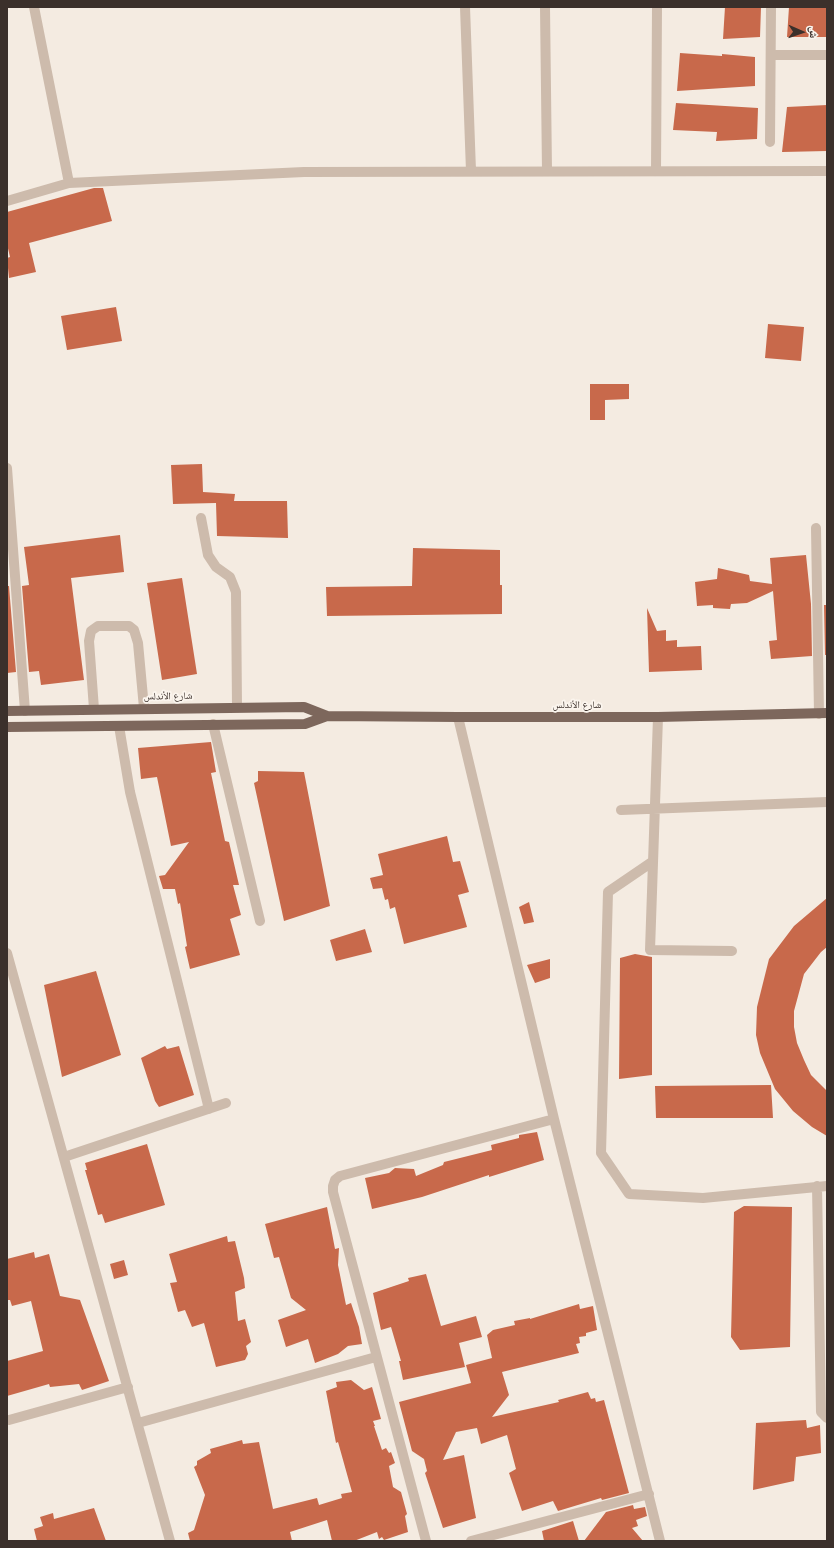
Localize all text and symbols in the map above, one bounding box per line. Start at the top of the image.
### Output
north arrow [782,12,822,52]
text: ش [808,26,821,38]
street label: شارع الأندلس [143,690,193,702]
street label: شارع الأندلس [553,699,601,711]

